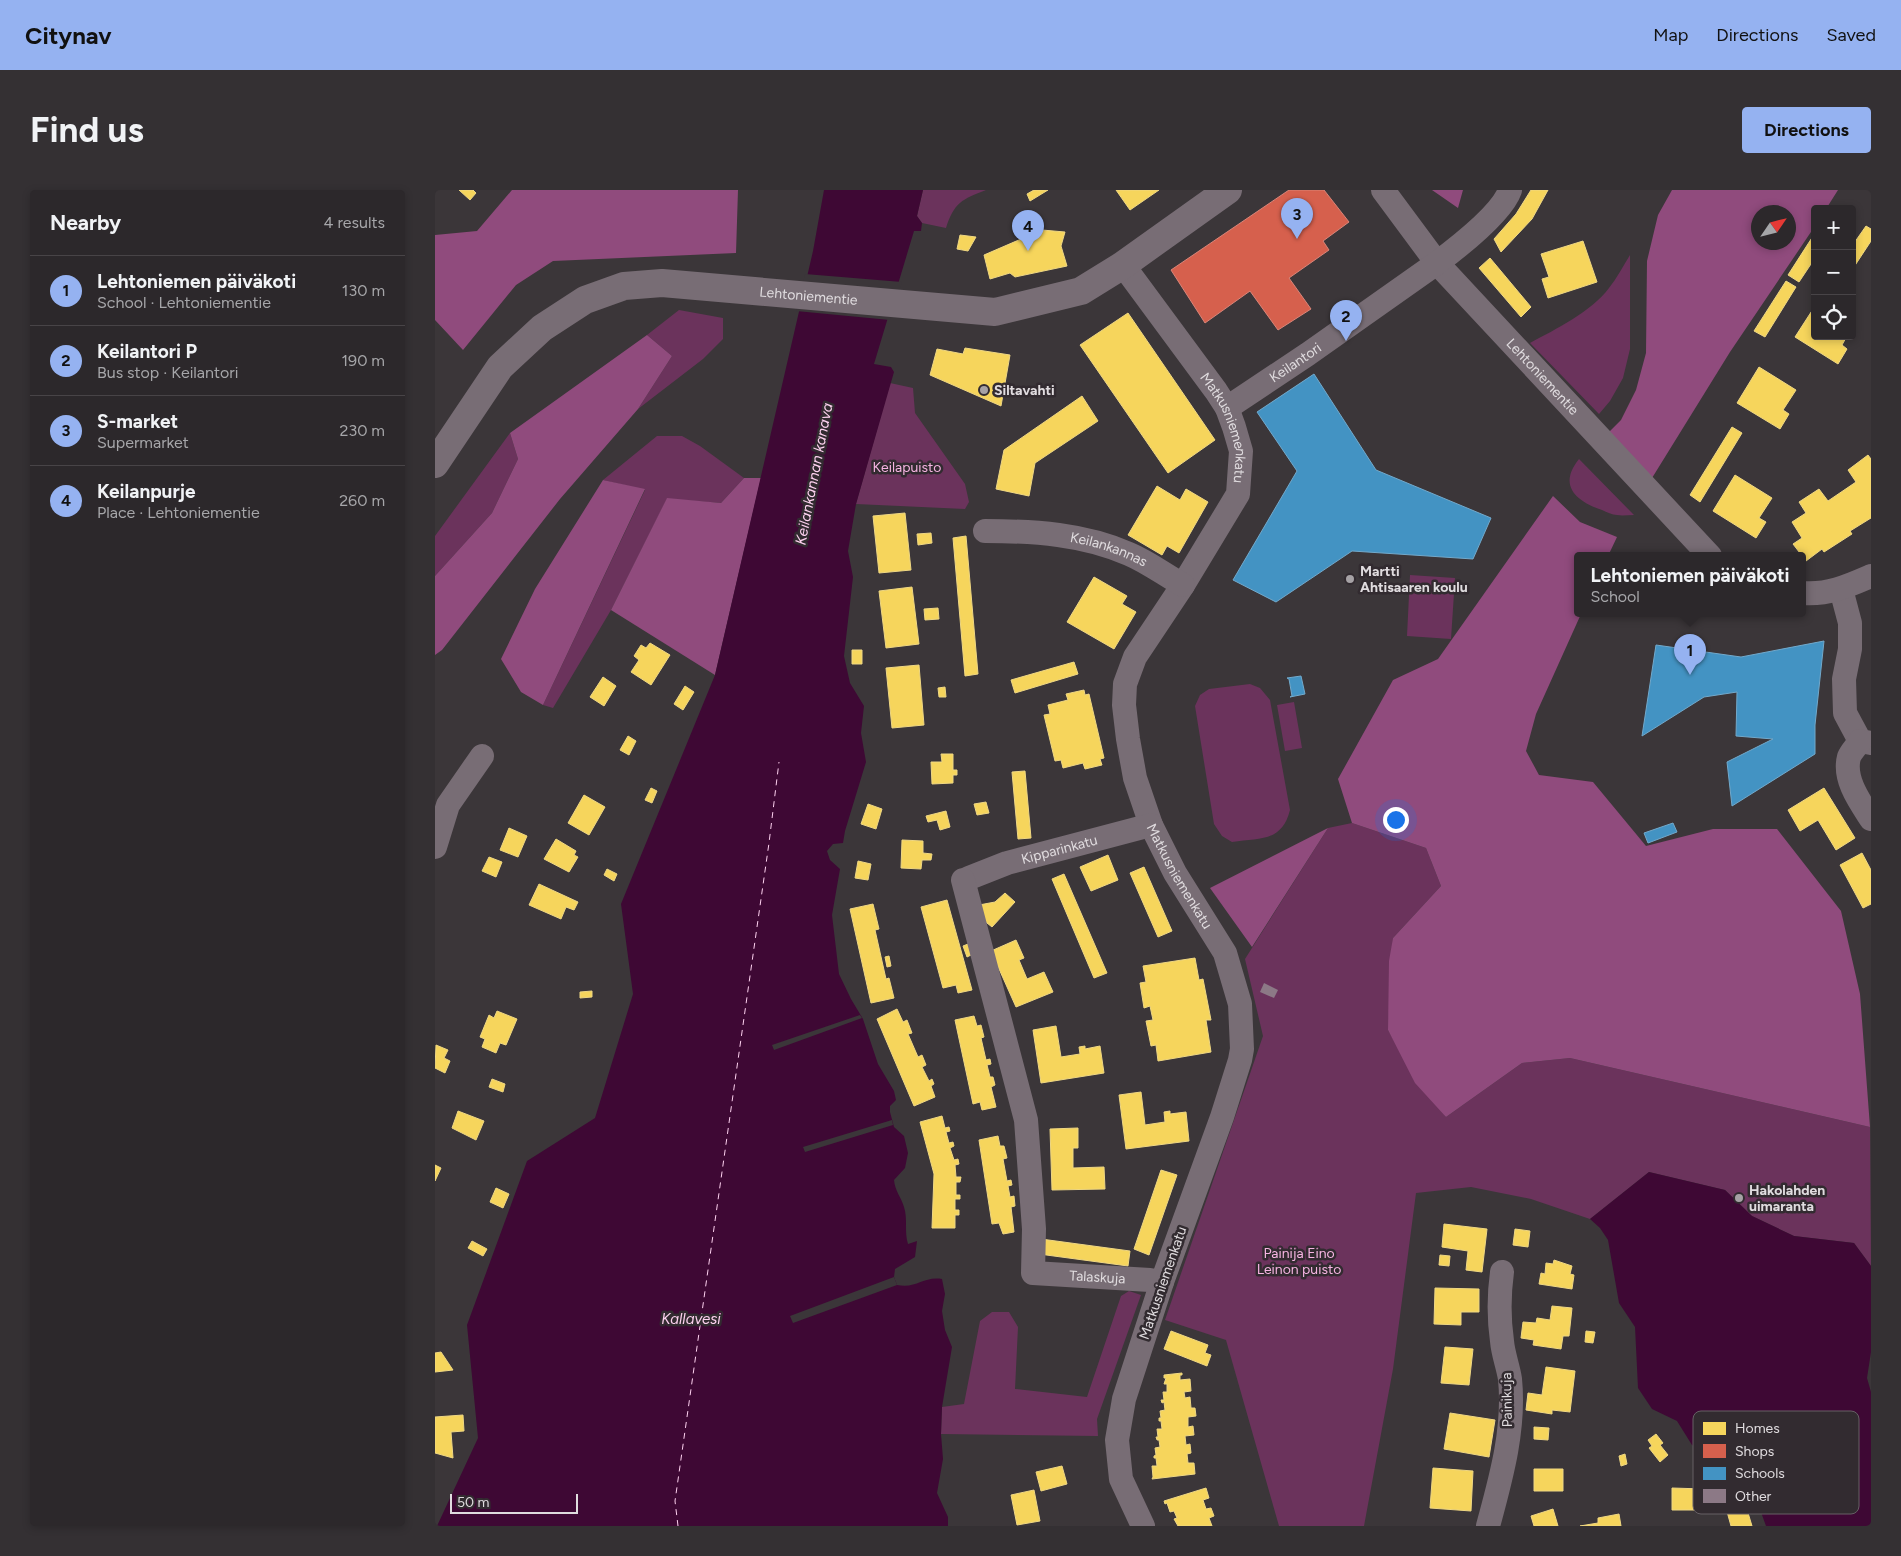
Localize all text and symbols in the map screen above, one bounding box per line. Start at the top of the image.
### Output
text: Citynav [25,21,112,50]
text: Map [1653,24,1688,46]
text: Directions [1716,24,1798,46]
text: Saved [1826,24,1876,46]
button: Directions [1742,107,1871,153]
text: Find us [30,109,144,151]
pin: 3 [1281,198,1313,239]
north arrow [1751,205,1796,250]
map controls [1811,205,1856,340]
button: + [1811,205,1856,250]
text: Nearby [50,210,121,235]
pin: 4 [1012,210,1044,251]
text: 4 results [324,213,385,232]
button: − [1811,250,1856,295]
text: Lehtoniemen päiväkoti [97,270,296,293]
text: 1 [63,281,69,300]
text: 130 m [342,281,385,300]
street label: Lehtoniementie [759,283,859,309]
text: School · Lehtoniementie [97,293,271,312]
button: locate [1811,295,1856,340]
pin: 2 [1330,300,1362,341]
street label: Lehtoniementie [1503,335,1583,419]
street label: Keilantori [1266,339,1324,386]
text: Keilantori P [97,340,197,363]
text: 2 [61,351,71,370]
text: 190 m [342,351,385,370]
text: Bus stop · Keilantori [97,363,238,382]
street label: Matkusniemenkatu [1197,369,1250,484]
place label: Siltavahti [994,382,1055,399]
marker: Siltavahti [978,384,990,396]
water label: Keilankannan kanava [791,401,837,547]
text: S-market [97,410,178,433]
text: 3 [62,421,70,440]
text: 230 m [340,421,385,440]
text: Supermarket [97,433,189,452]
park label: Keilapuisto [873,459,941,476]
text: Keilanpurje [97,480,196,503]
text: 4 [61,491,71,510]
text: 260 m [339,491,385,510]
text: Place · Lehtoniementie [97,503,260,522]
street label: Keilankannas [1069,528,1150,570]
popup [1574,552,1806,617]
place label: Martti Ahtisaaren koulu [1360,563,1468,596]
text: Lehtoniemen päiväkoti [1590,564,1790,587]
marker: Martti Ahtisaaren koulu [1344,573,1356,585]
text: School [1590,587,1640,606]
pin: 1 [1674,634,1706,675]
your location [1383,807,1409,833]
street label: Matkusniemenkatu [1143,821,1216,932]
street label: Kipparinkatu [1019,831,1099,867]
place label: Hakolahden uimaranta [1749,1182,1825,1215]
marker: Hakolahden uimaranta [1733,1192,1745,1204]
street label: Matkusniemenkatu [1136,1224,1190,1342]
park label: Painija Eino Leinon puisto [1257,1245,1341,1278]
street label: Talaskuja [1069,1267,1126,1287]
water label: Kallavesi [661,1310,721,1328]
street label: Painikuja [1498,1372,1516,1428]
legend [1693,1411,1859,1514]
text: Homes [1735,1420,1780,1437]
text: Shops [1735,1443,1774,1460]
text: Schools [1735,1465,1785,1482]
text: Other [1735,1488,1772,1505]
scale bar [450,1491,577,1514]
text: 50 m [457,1494,489,1511]

